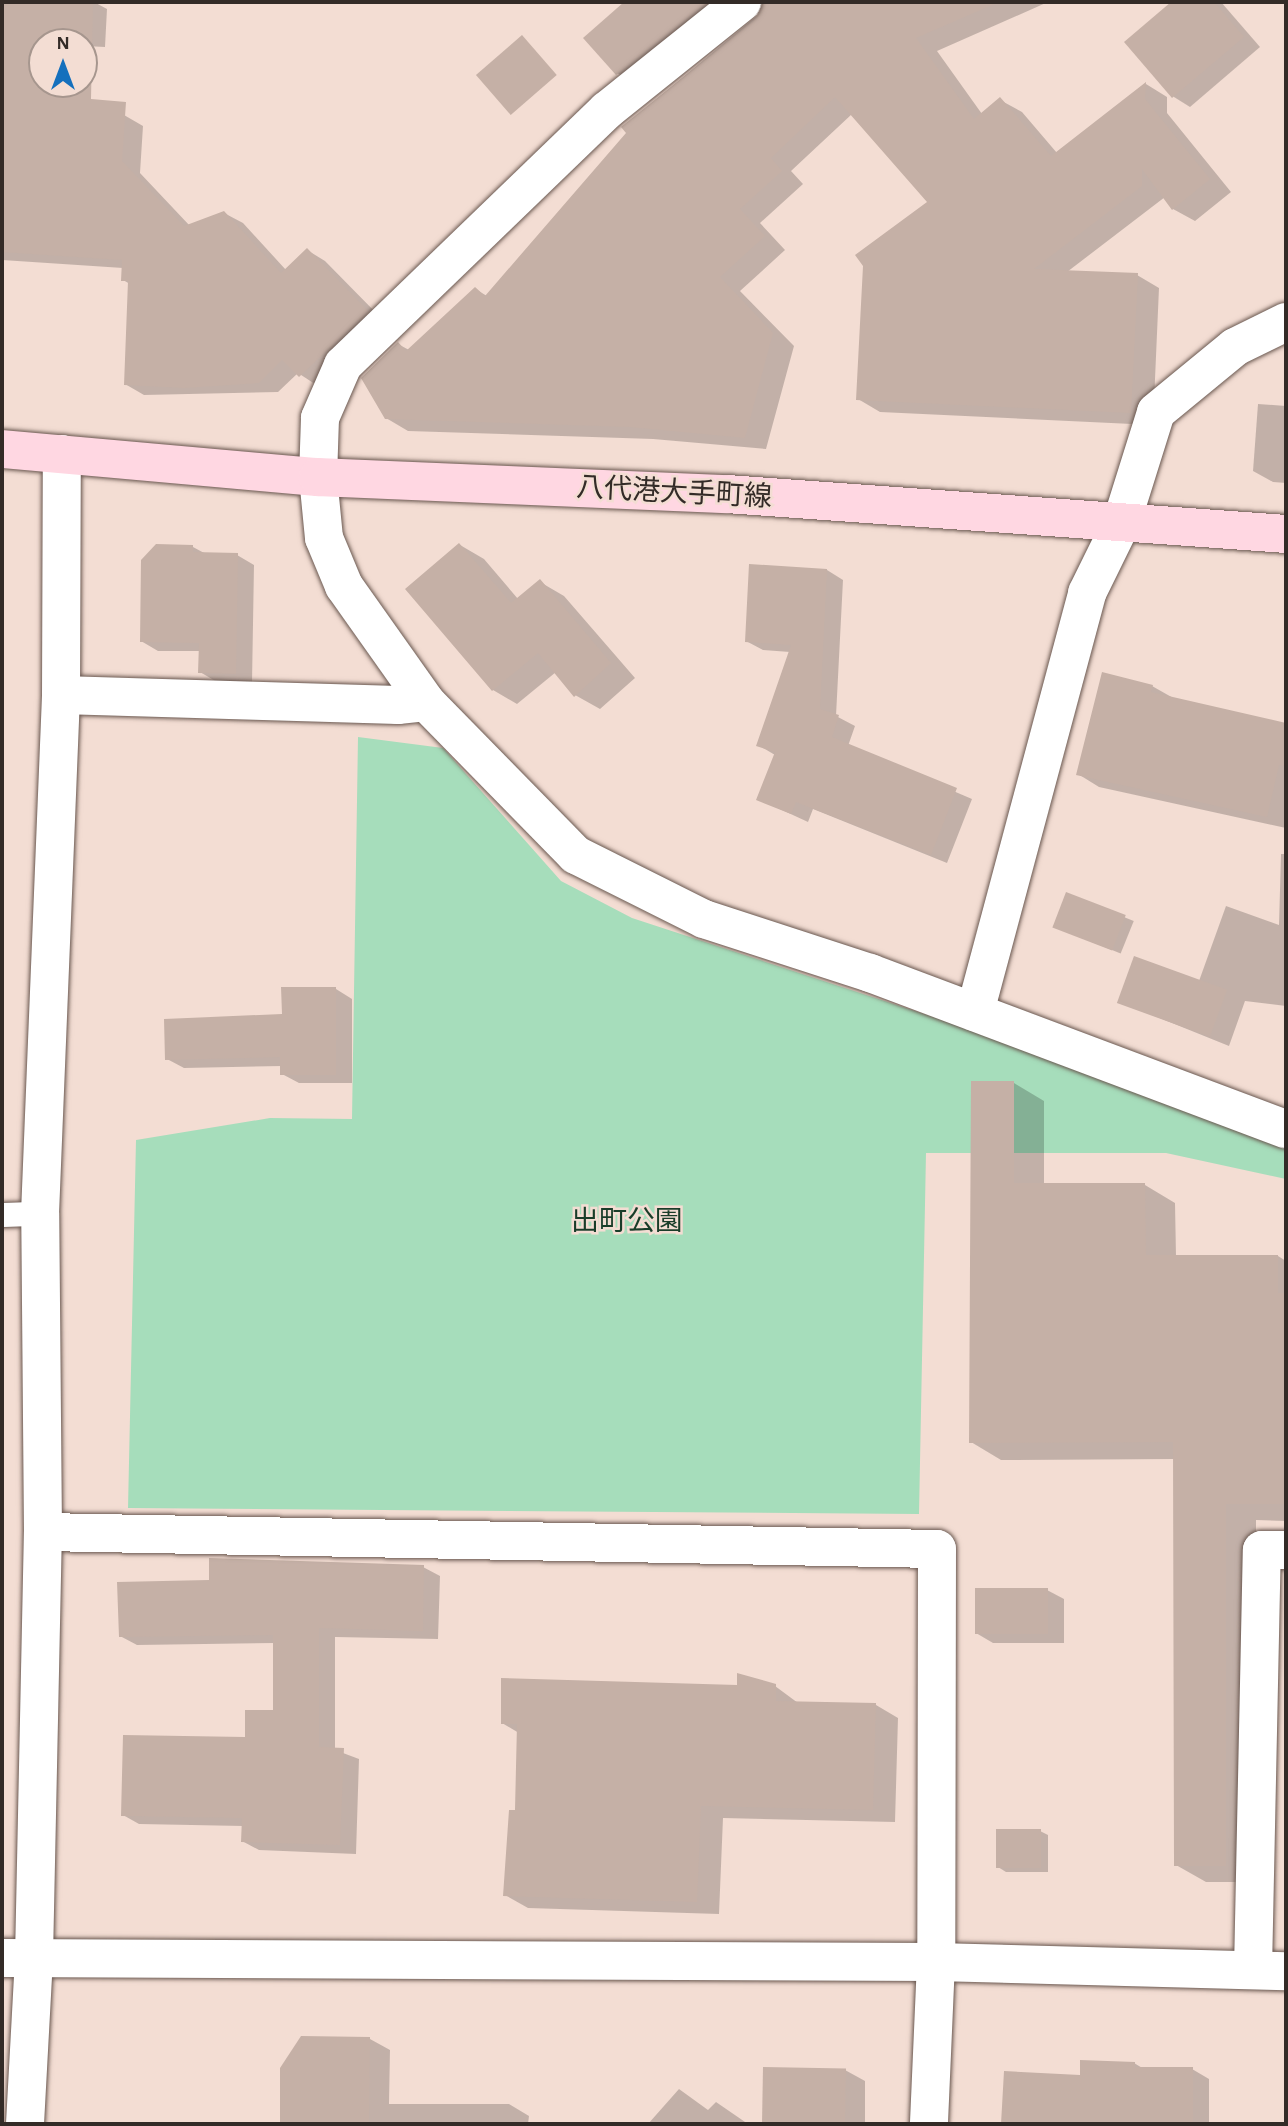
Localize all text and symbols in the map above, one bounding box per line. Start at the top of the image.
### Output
north arrow [28,28,98,98]
text: N [56,34,70,53]
street label: 八代港大手町線 [575,471,773,515]
park label: 出町公園 [571,1205,683,1239]

